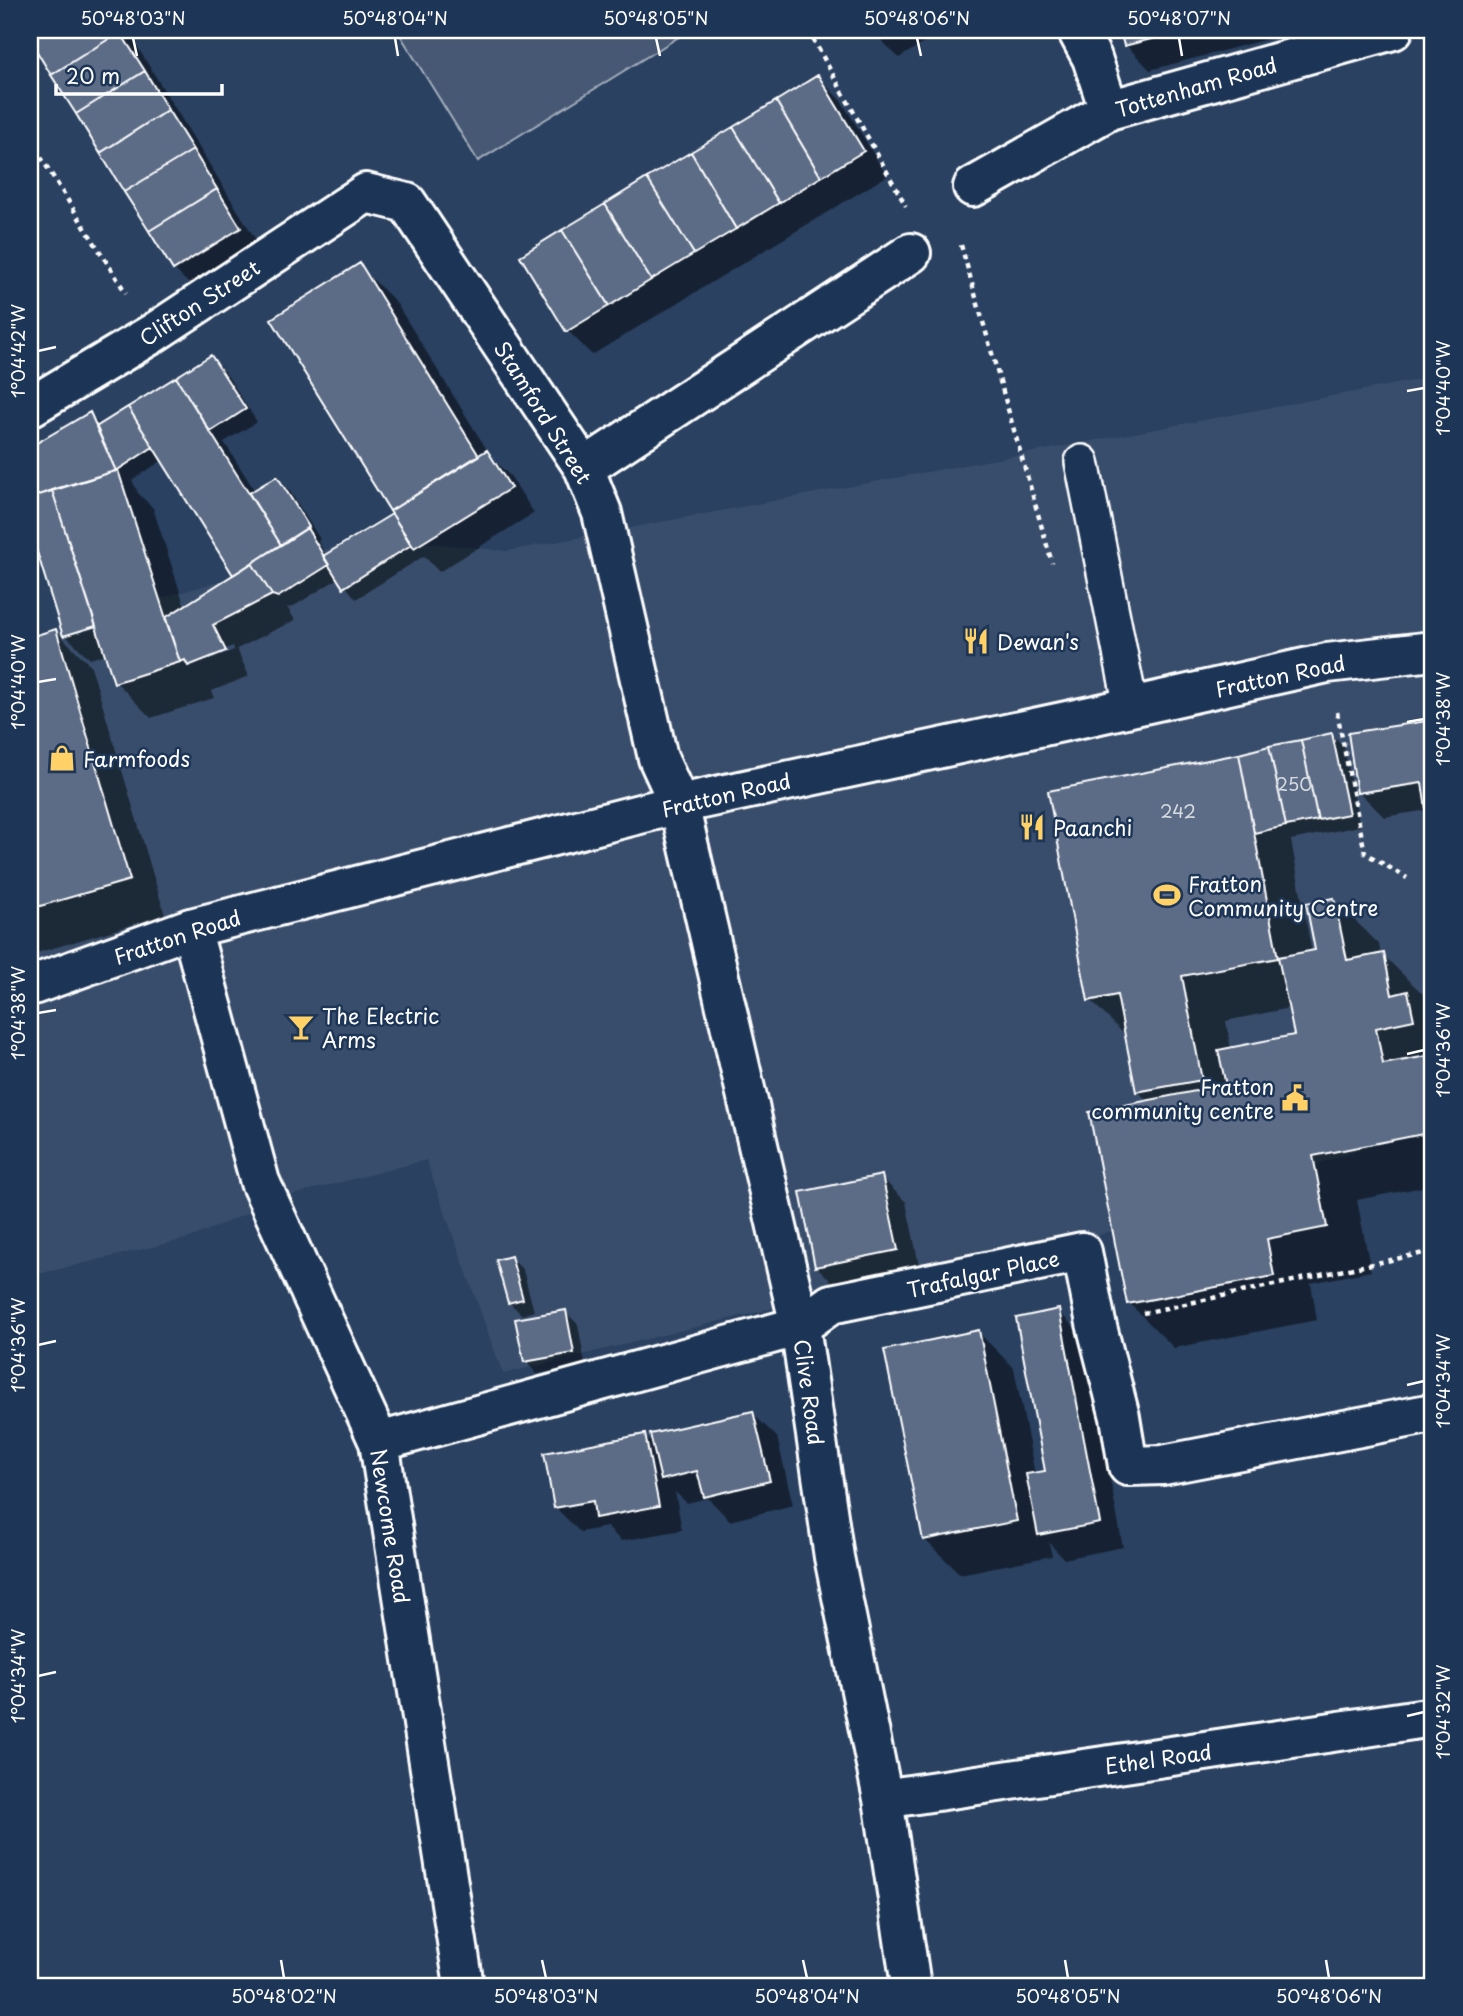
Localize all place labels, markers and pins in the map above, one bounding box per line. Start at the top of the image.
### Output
place label: Dewan's [997,625,1079,657]
restaurant icon: Dewan's [961,626,991,656]
place label: Farmfoods [83,742,190,774]
shop icon: Farmfoods [47,743,77,773]
place label: Paanchi [1053,811,1132,843]
restaurant icon: Paanchi [1017,812,1047,842]
place label: Fratton Community Centre [1188,867,1379,923]
sports icon: Fratton Community Centre [1152,880,1182,910]
place label: The Electric Arms [322,999,439,1055]
bar icon: The Electric Arms [286,1012,316,1042]
place label: Fratton community centre [1091,1070,1274,1126]
public building icon: Fratton community centre [1280,1083,1310,1113]

